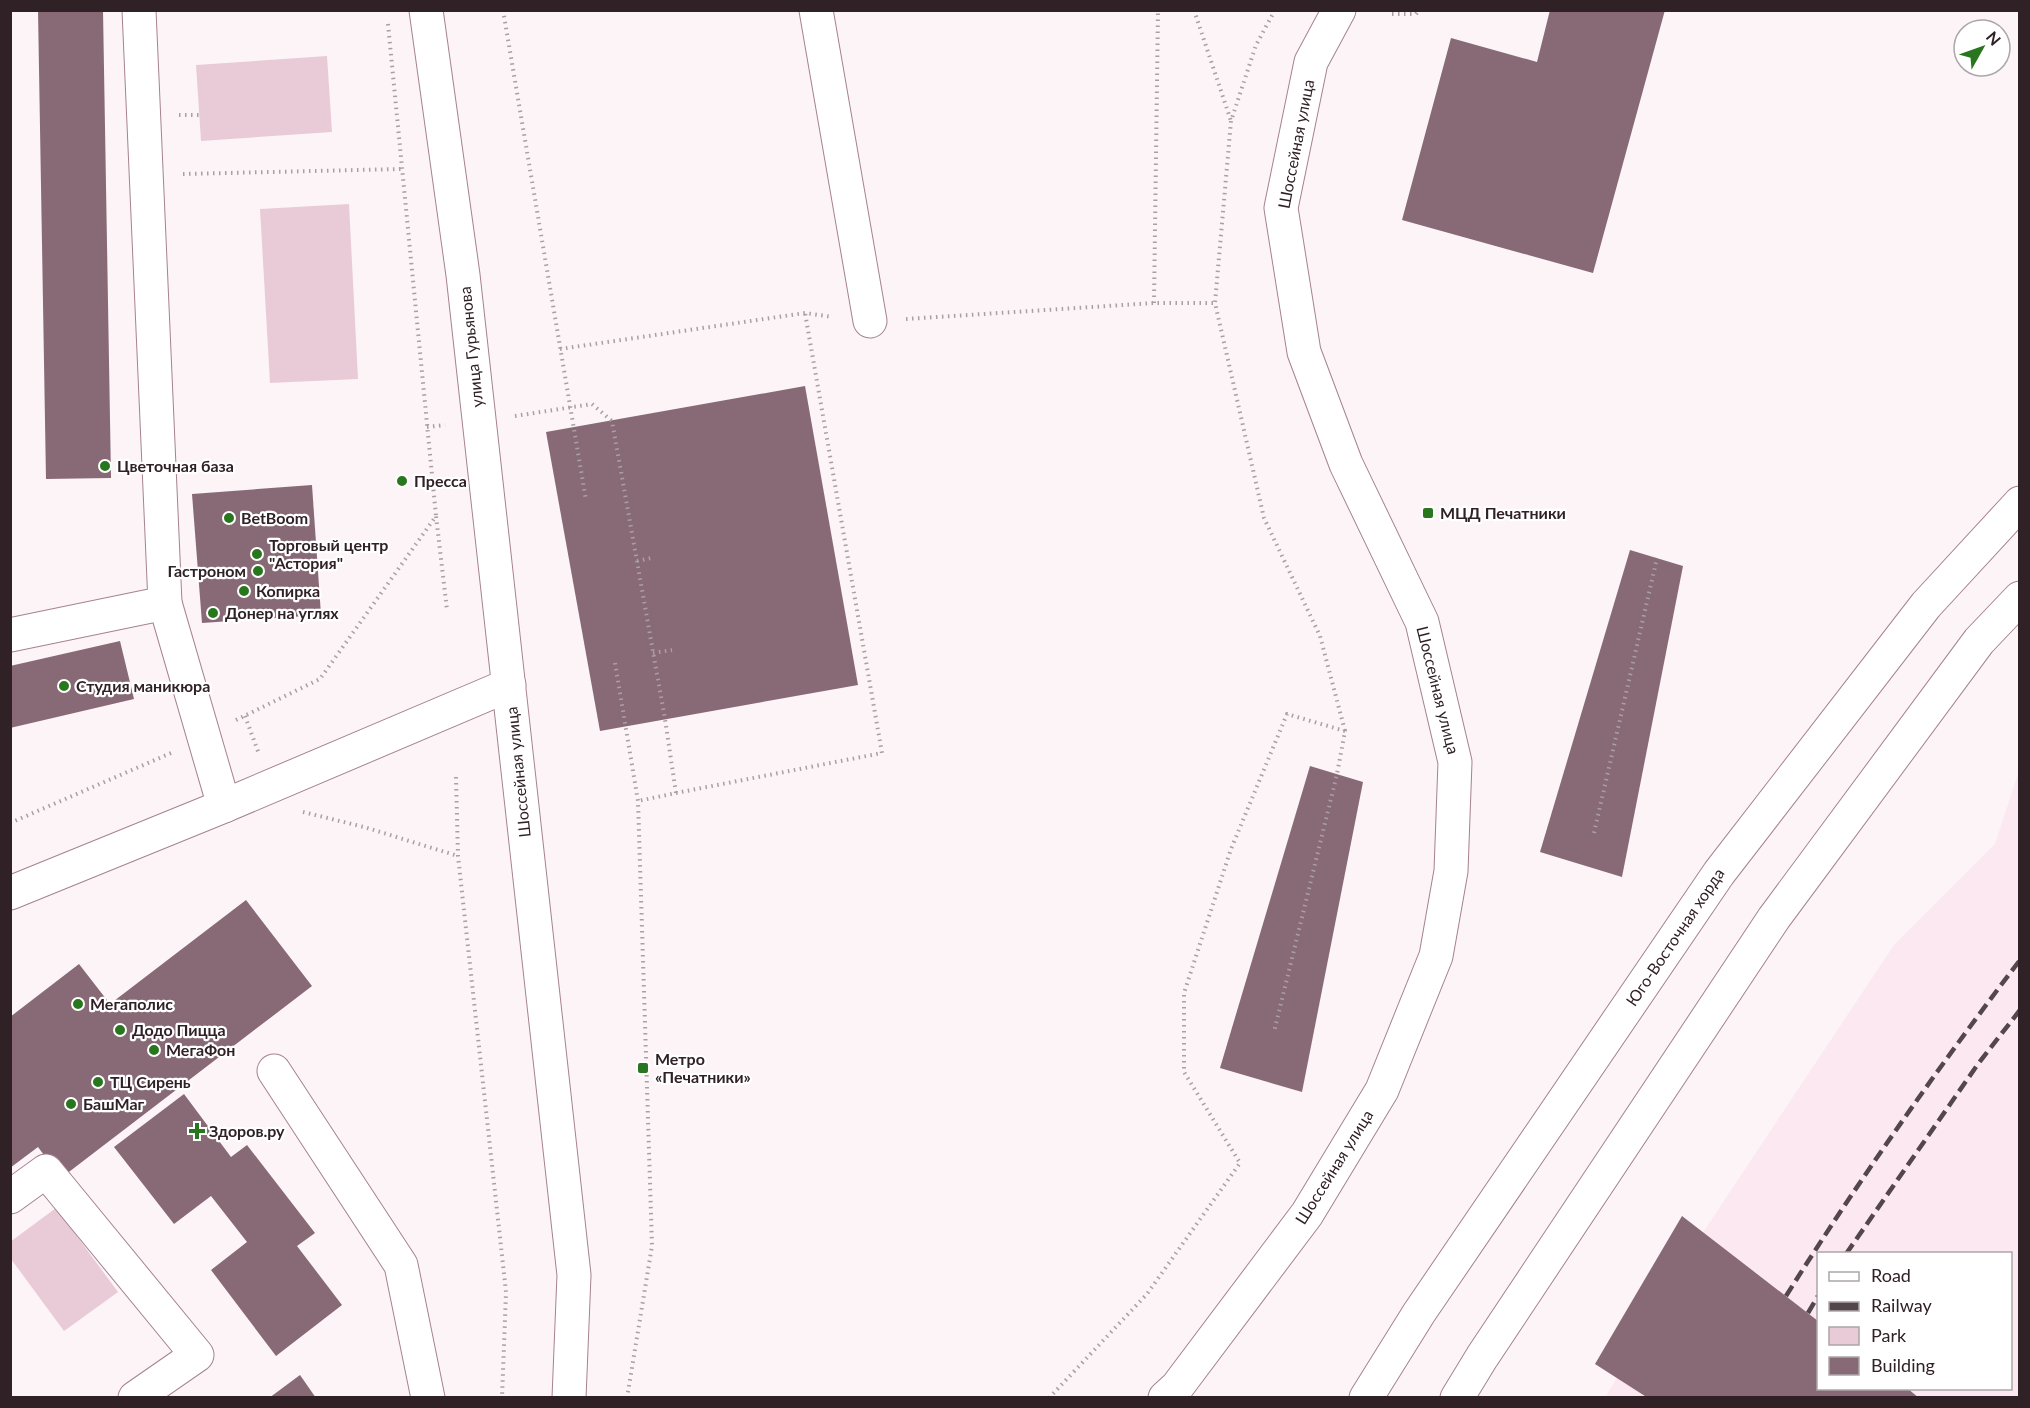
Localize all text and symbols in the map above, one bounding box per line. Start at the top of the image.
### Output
north arrow [1952,18,2012,78]
text: N [1983,27,2005,49]
street label: Шоссейная улица [1274,78,1317,210]
street label: улица Гурьянова [455,286,486,408]
place label: Цветочная база [117,456,234,475]
marker: Цветочная база [98,459,112,473]
place label: Пресса [414,471,467,490]
marker: Пресса [395,474,409,488]
place label: МЦД Печатники [1440,503,1566,522]
marker: МЦД Печатники [1421,506,1435,520]
place label: BetBoom [241,508,308,527]
marker: BetBoom [222,511,236,525]
place label: Торговый центр "Астория" [269,535,388,572]
marker: Торговый центр "Астория" [250,547,264,561]
place label: Гастроном [168,561,246,580]
marker: Гастроном [251,564,265,578]
place label: Копирка [256,581,320,600]
marker: Копирка [237,584,251,598]
place label: Донер на углях [225,603,339,622]
marker: Донер на углях [206,606,220,620]
street label: Шоссейная улица [1413,624,1464,756]
place label: Студия маникюра [76,676,210,695]
marker: Студия маникюра [57,679,71,693]
street label: Шоссейная улица [501,706,534,838]
street label: Юго-Восточная хорда [1621,864,1728,1009]
place label: Мегаполис [90,994,173,1013]
marker: Мегаполис [71,997,85,1011]
place label: Додо Пицца [132,1020,226,1039]
marker: Додо Пицца [113,1023,127,1037]
place label: МегаФон [166,1040,235,1059]
marker: МегаФон [147,1043,161,1057]
place label: Метро «Печатники» [655,1049,751,1086]
marker: Метро «Печатники» [636,1061,650,1075]
place label: ТЦ Сирень [110,1072,191,1091]
marker: ТЦ Сирень [91,1075,105,1089]
place label: БашМаг [83,1094,145,1113]
marker: БашМаг [64,1097,78,1111]
street label: Шоссейная улица [1291,1106,1376,1227]
place label: Здоров.ру [209,1121,285,1140]
marker: Здоров.ру [190,1124,204,1138]
legend [1817,1252,2012,1390]
text: Road [1871,1264,1911,1286]
text: Railway [1871,1294,1932,1316]
text: Park [1871,1324,1907,1346]
text: Building [1871,1354,1935,1376]

